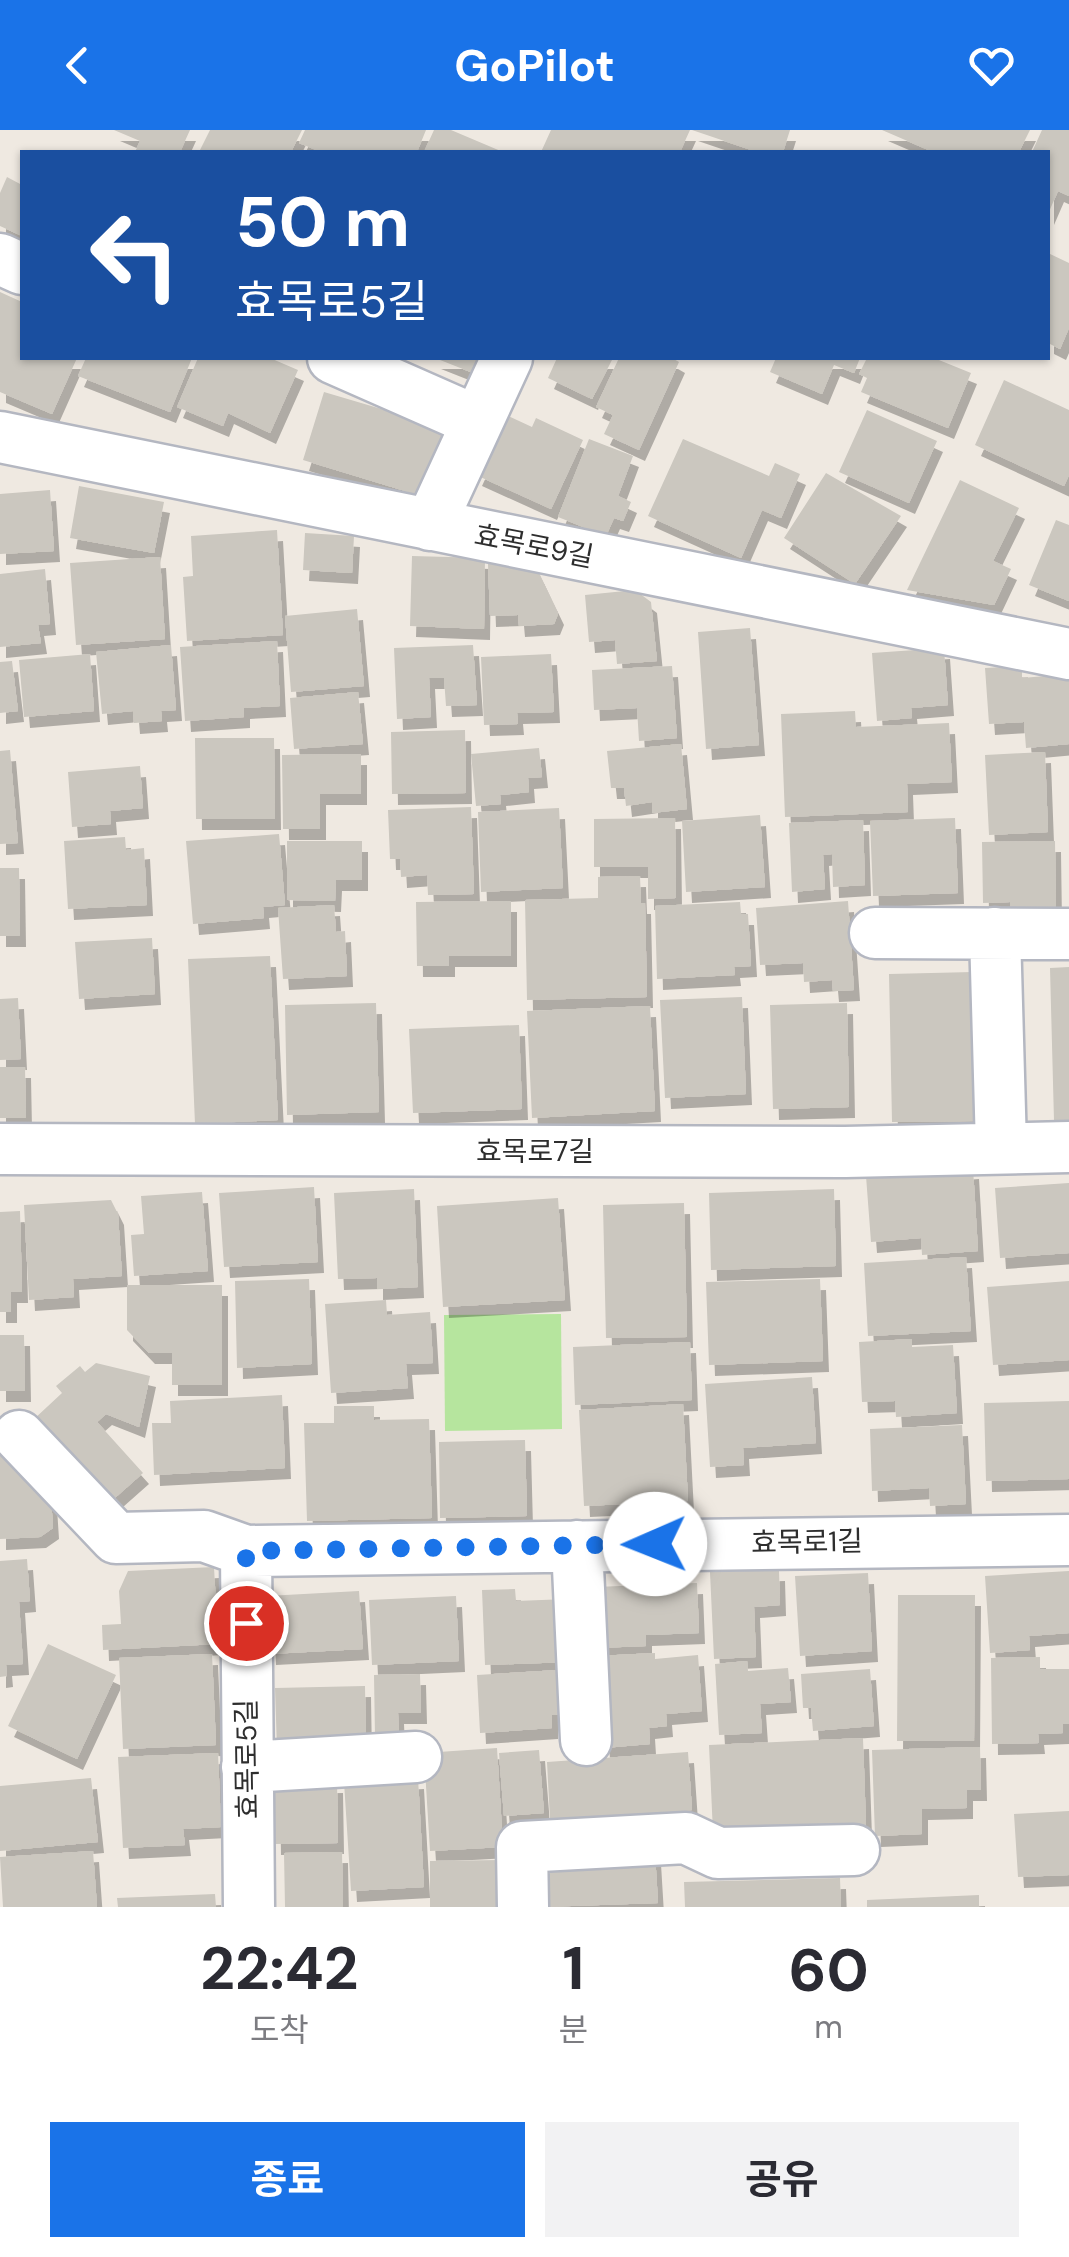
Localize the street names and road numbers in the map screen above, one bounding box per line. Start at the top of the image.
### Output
street label: 효목로9길 [471,516,597,576]
street label: 효목로7길 [476,1133,594,1170]
street label: 효목로1길 [751,1523,863,1561]
street label: 효목로5길 [227,1699,267,1819]

